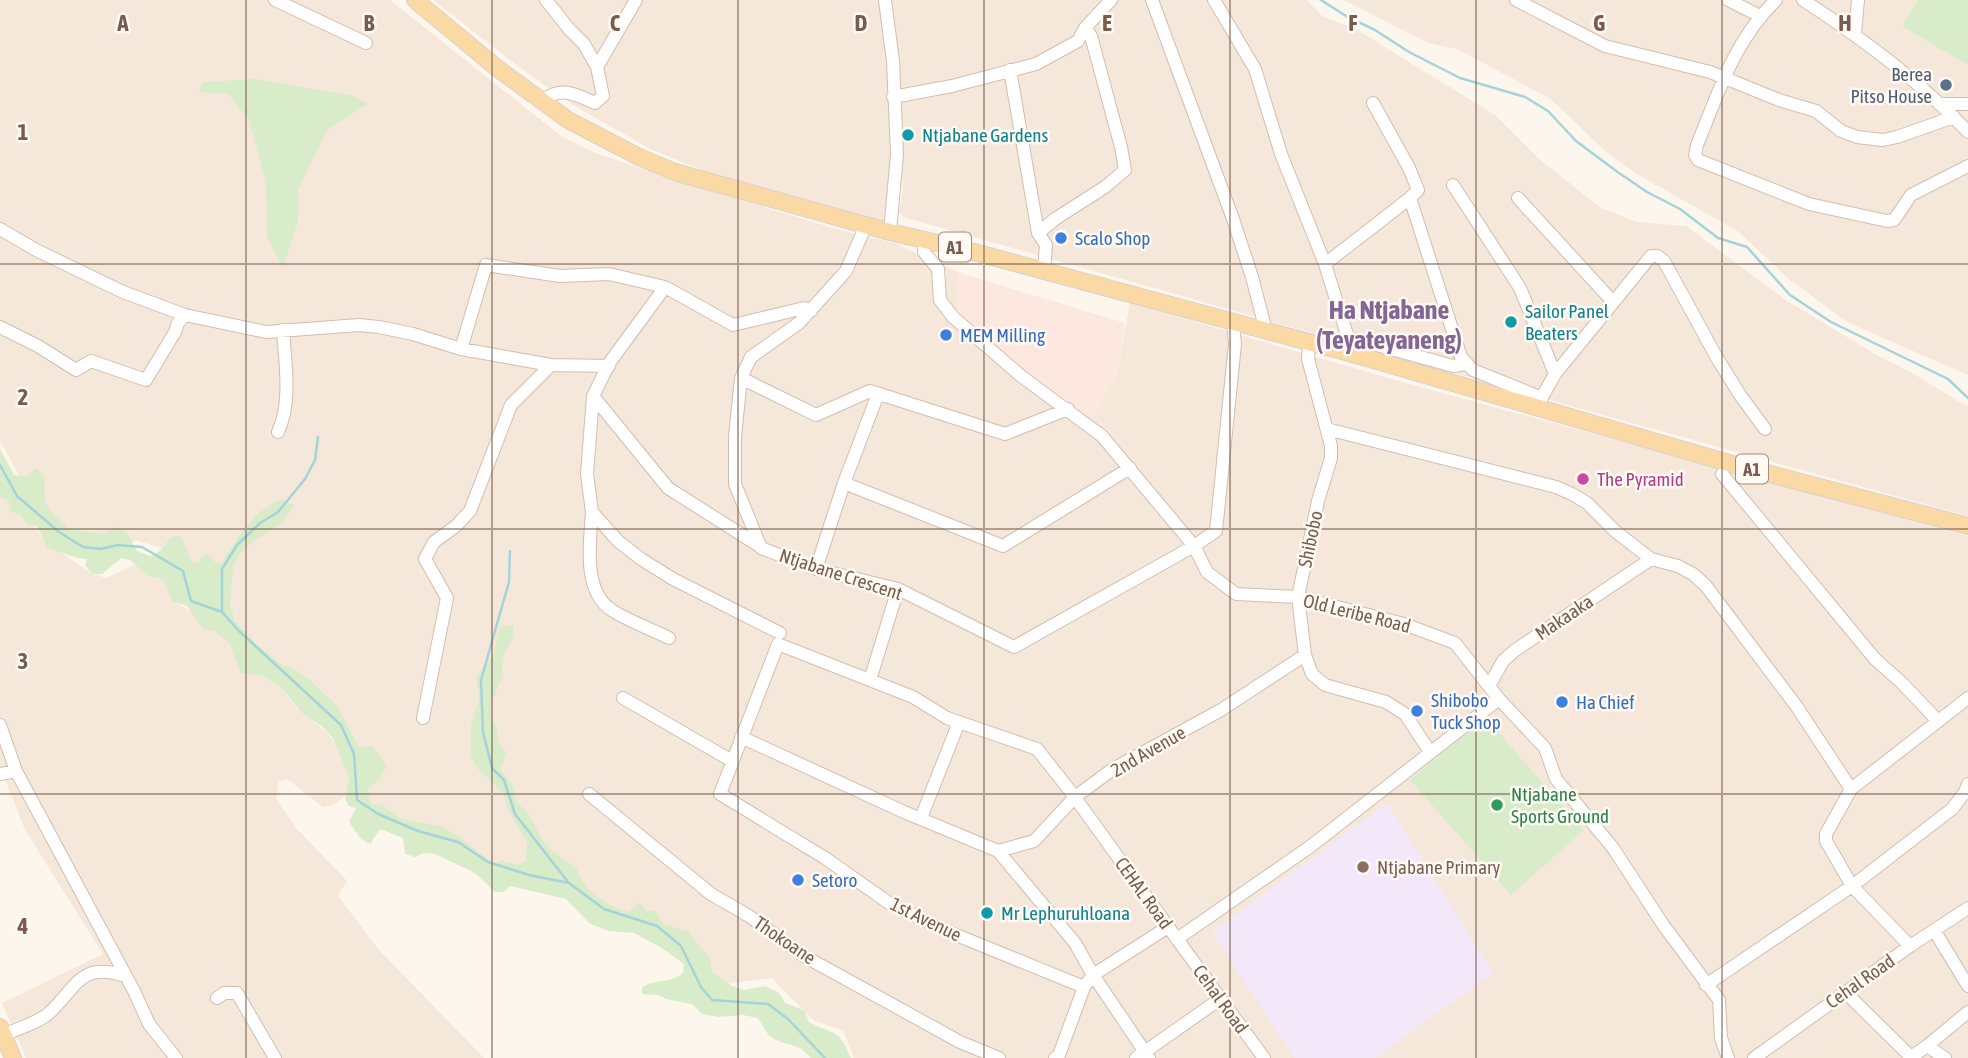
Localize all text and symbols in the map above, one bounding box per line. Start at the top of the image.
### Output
text: A [116,10,129,36]
text: B [364,10,375,36]
text: C [610,10,621,36]
text: D [855,10,868,36]
text: E [1102,10,1112,36]
text: F [1348,10,1358,36]
text: G [1593,10,1605,36]
text: H [1838,10,1852,36]
place label: Berea Pitso House [1851,63,1932,107]
marker: Berea Pitso House [1938,77,1954,93]
text: 1 [18,119,29,145]
place label: Ntjabane Gardens [922,124,1049,146]
marker: Ntjabane Gardens [900,127,916,143]
place label: Scalo Shop [1075,227,1150,249]
marker: Scalo Shop [1053,230,1069,246]
road number: A1 [939,232,971,262]
district label: Ha Ntjabane (Teyateyaneng) [1316,295,1462,355]
place label: Sailor Panel Beaters [1525,300,1609,344]
marker: Sailor Panel Beaters [1503,314,1519,330]
place label: MEM Milling [960,324,1046,346]
marker: MEM Milling [938,327,954,343]
text: 2 [18,384,28,410]
road number: A1 [1736,454,1768,484]
place label: The Pyramid [1597,468,1684,490]
marker: The Pyramid [1575,471,1591,487]
street label: Shibobo [1293,509,1327,569]
street label: Ntjabane Crescent [777,544,905,604]
street label: Old Leribe Road [1301,589,1413,637]
street label: Makaaka [1531,590,1597,644]
text: 3 [18,648,28,674]
place label: Shibobo Tuck Shop [1431,689,1501,733]
place label: Ha Chief [1576,691,1634,713]
marker: Ha Chief [1554,694,1570,710]
marker: Shibobo Tuck Shop [1409,703,1425,719]
street label: 2nd Avenue [1107,721,1189,781]
place label: Ntjabane Sports Ground [1511,783,1609,827]
marker: Ntjabane Sports Ground [1489,797,1505,813]
street label: CEHAL Road [1111,853,1177,933]
place label: Ntjabane Primary [1377,856,1501,878]
marker: Ntjabane Primary [1355,859,1371,875]
place label: Setoro [812,869,857,891]
marker: Setoro [790,872,806,888]
street label: 1st Avenue [887,892,965,946]
place label: Mr Lephuruhloana [1001,902,1130,924]
marker: Mr Lephuruhloana [979,905,995,921]
street label: Thokoane [750,911,820,969]
text: 4 [17,913,29,939]
street label: Cehal Road [1821,949,1899,1013]
street label: Cehal Road [1189,961,1253,1037]

